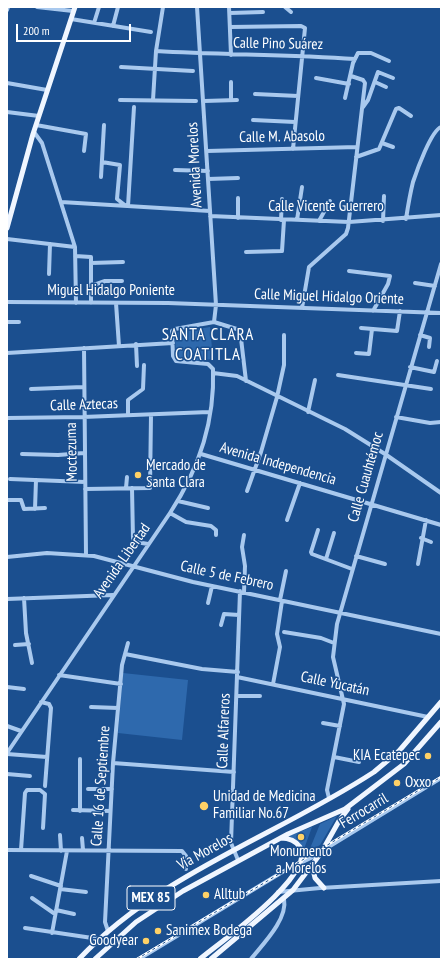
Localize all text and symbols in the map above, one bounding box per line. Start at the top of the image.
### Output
scale bar [18,16,133,42]
text: 200 m [23,23,50,38]
street label: Calle Pino Suárez [233,34,323,54]
street label: Avenida Morelos [184,122,206,208]
street label: Calle M. Abasolo [239,127,325,147]
street label: Calle Vicente Guerrero [268,198,384,216]
street label: Miguel Hidalgo Poniente [47,282,175,300]
street label: Calle Miguel Hidalgo Oriente [254,285,404,309]
district label: SANTA CLARA COATITLA [162,325,254,365]
street label: Calle Aztecas [50,395,118,415]
street label: Moctezuma [62,422,82,482]
street label: Calle Cuauhtémoc [345,430,387,524]
street label: Avenida Independencia [218,439,338,489]
place label: Mercado de Santa Clara [146,457,206,492]
marker: Mercado de Santa Clara [133,470,143,480]
street label: Avenida Libertad [90,520,154,602]
street label: Calle 5 de Febrero [179,557,275,595]
street label: Calle Yucatán [299,668,371,700]
street label: Calle Alfareros [214,693,234,769]
street label: Calle 16 de Septiembre [88,725,114,847]
place label: KIA Ecatepec [353,747,420,765]
marker: KIA Ecatepec [423,751,433,761]
place label: Oxxo [405,774,431,792]
marker: Oxxo [392,778,402,788]
place label: Unidad de Medicina Familiar No.67 [213,788,315,823]
street label: Ferrocarril [336,790,392,832]
marker: Unidad de Medicina Familiar No.67 [198,800,210,812]
street label: Vía Morelos [174,830,236,874]
marker: Monumento a Morelos [296,832,306,842]
place label: Monumento a Morelos [270,843,332,878]
road number: MEX 85 [127,886,175,910]
place label: Alltub [214,886,245,904]
marker: Alltub [201,890,211,900]
place label: Sanimex Bodega [166,922,252,940]
marker: Sanimex Bodega [153,926,163,936]
place label: Goodyear [89,932,138,950]
marker: Goodyear [141,936,151,946]

